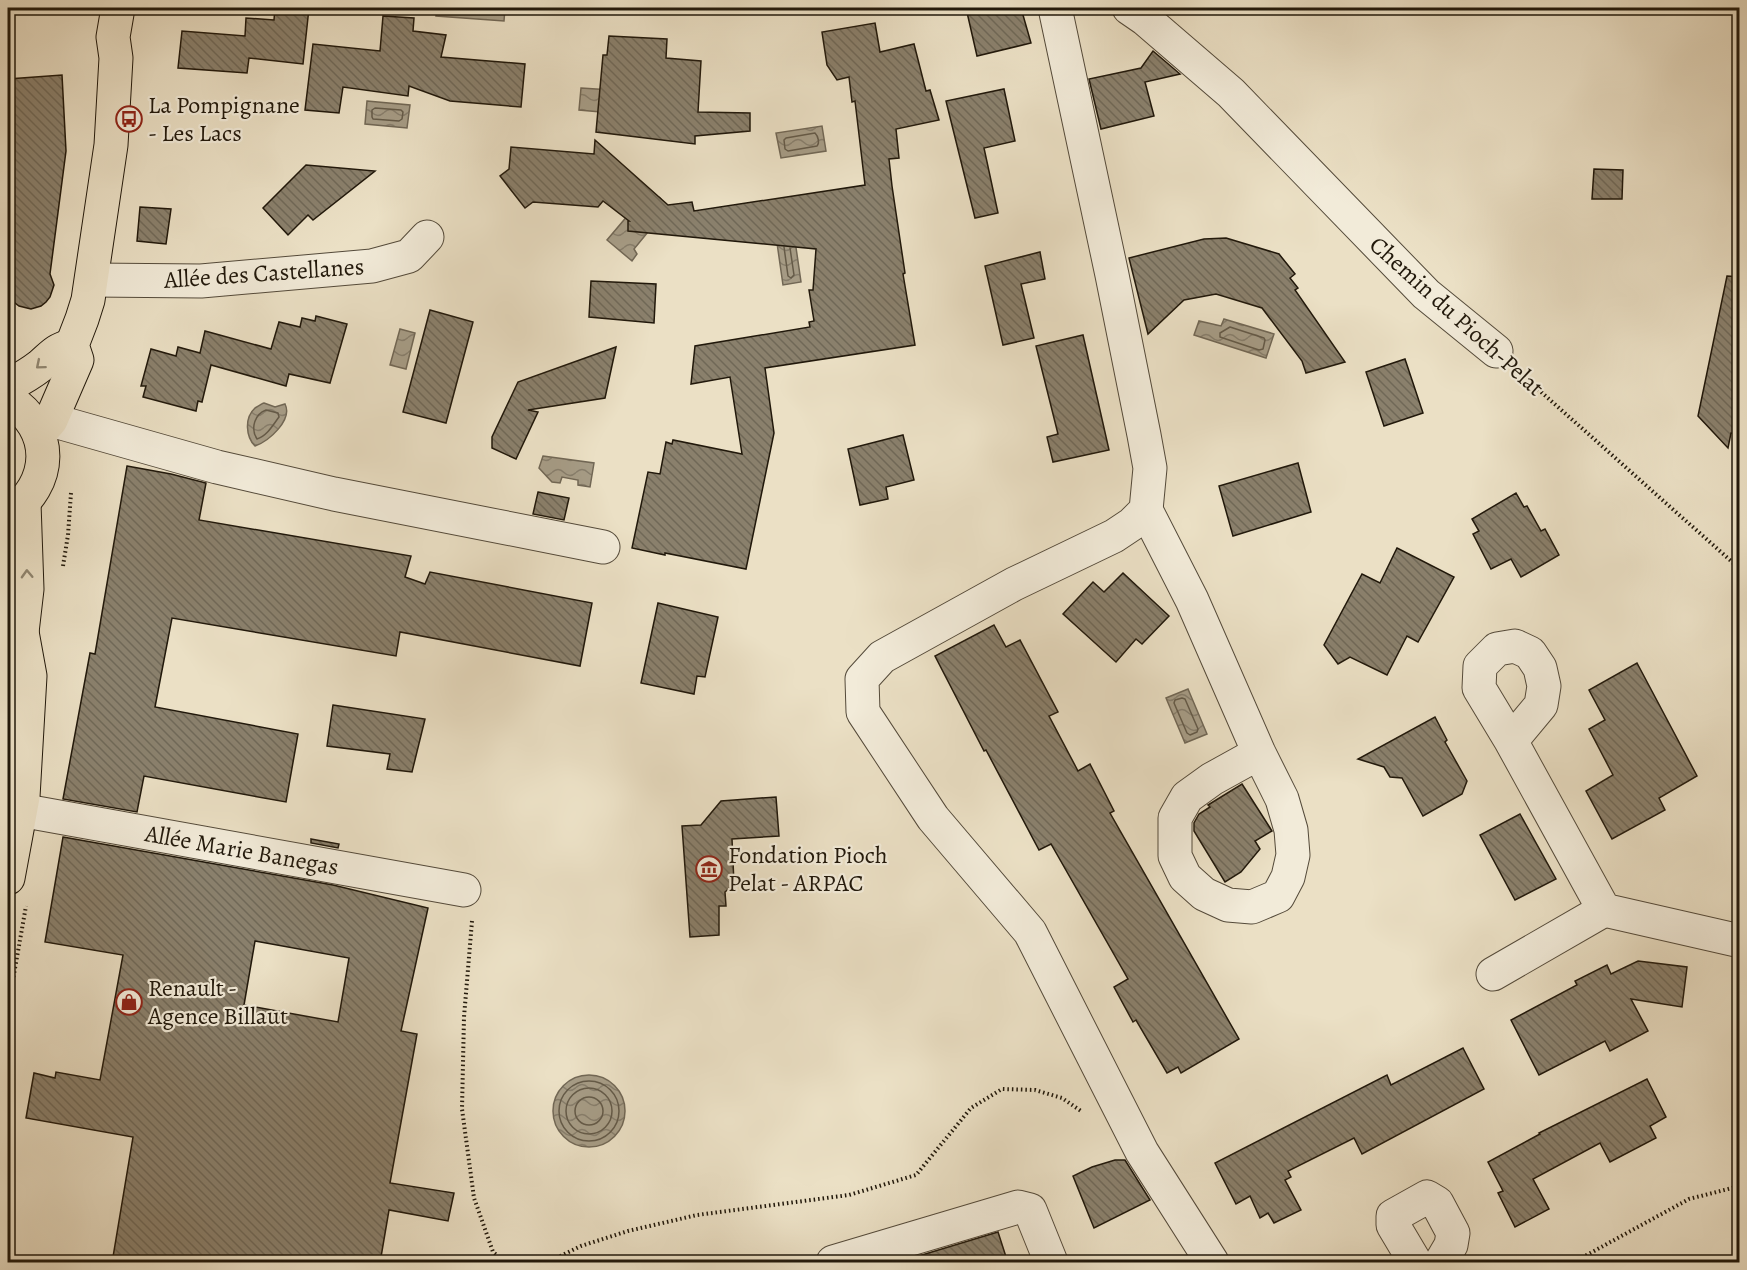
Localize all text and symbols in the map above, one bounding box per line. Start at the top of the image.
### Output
place label: La Pompignane - Les Lacs [148,89,300,149]
bus stop icon: La Pompignane - Les Lacs [114,104,144,134]
street label: Chemin du Pioch-Pelat [1363,229,1551,403]
street label: Allée des Castellanes [162,250,365,296]
one-way arrow [36,358,47,369]
one-way arrow [20,570,33,579]
street label: Allée Marie Banegas [142,817,341,883]
place label: Fondation Pioch Pelat - ARPAC [728,839,888,899]
museum icon: Fondation Pioch Pelat - ARPAC [694,854,724,884]
place label: Renault - Agence Billaut [147,972,288,1032]
shop icon: Renault - Agence Billaut [114,987,144,1017]

